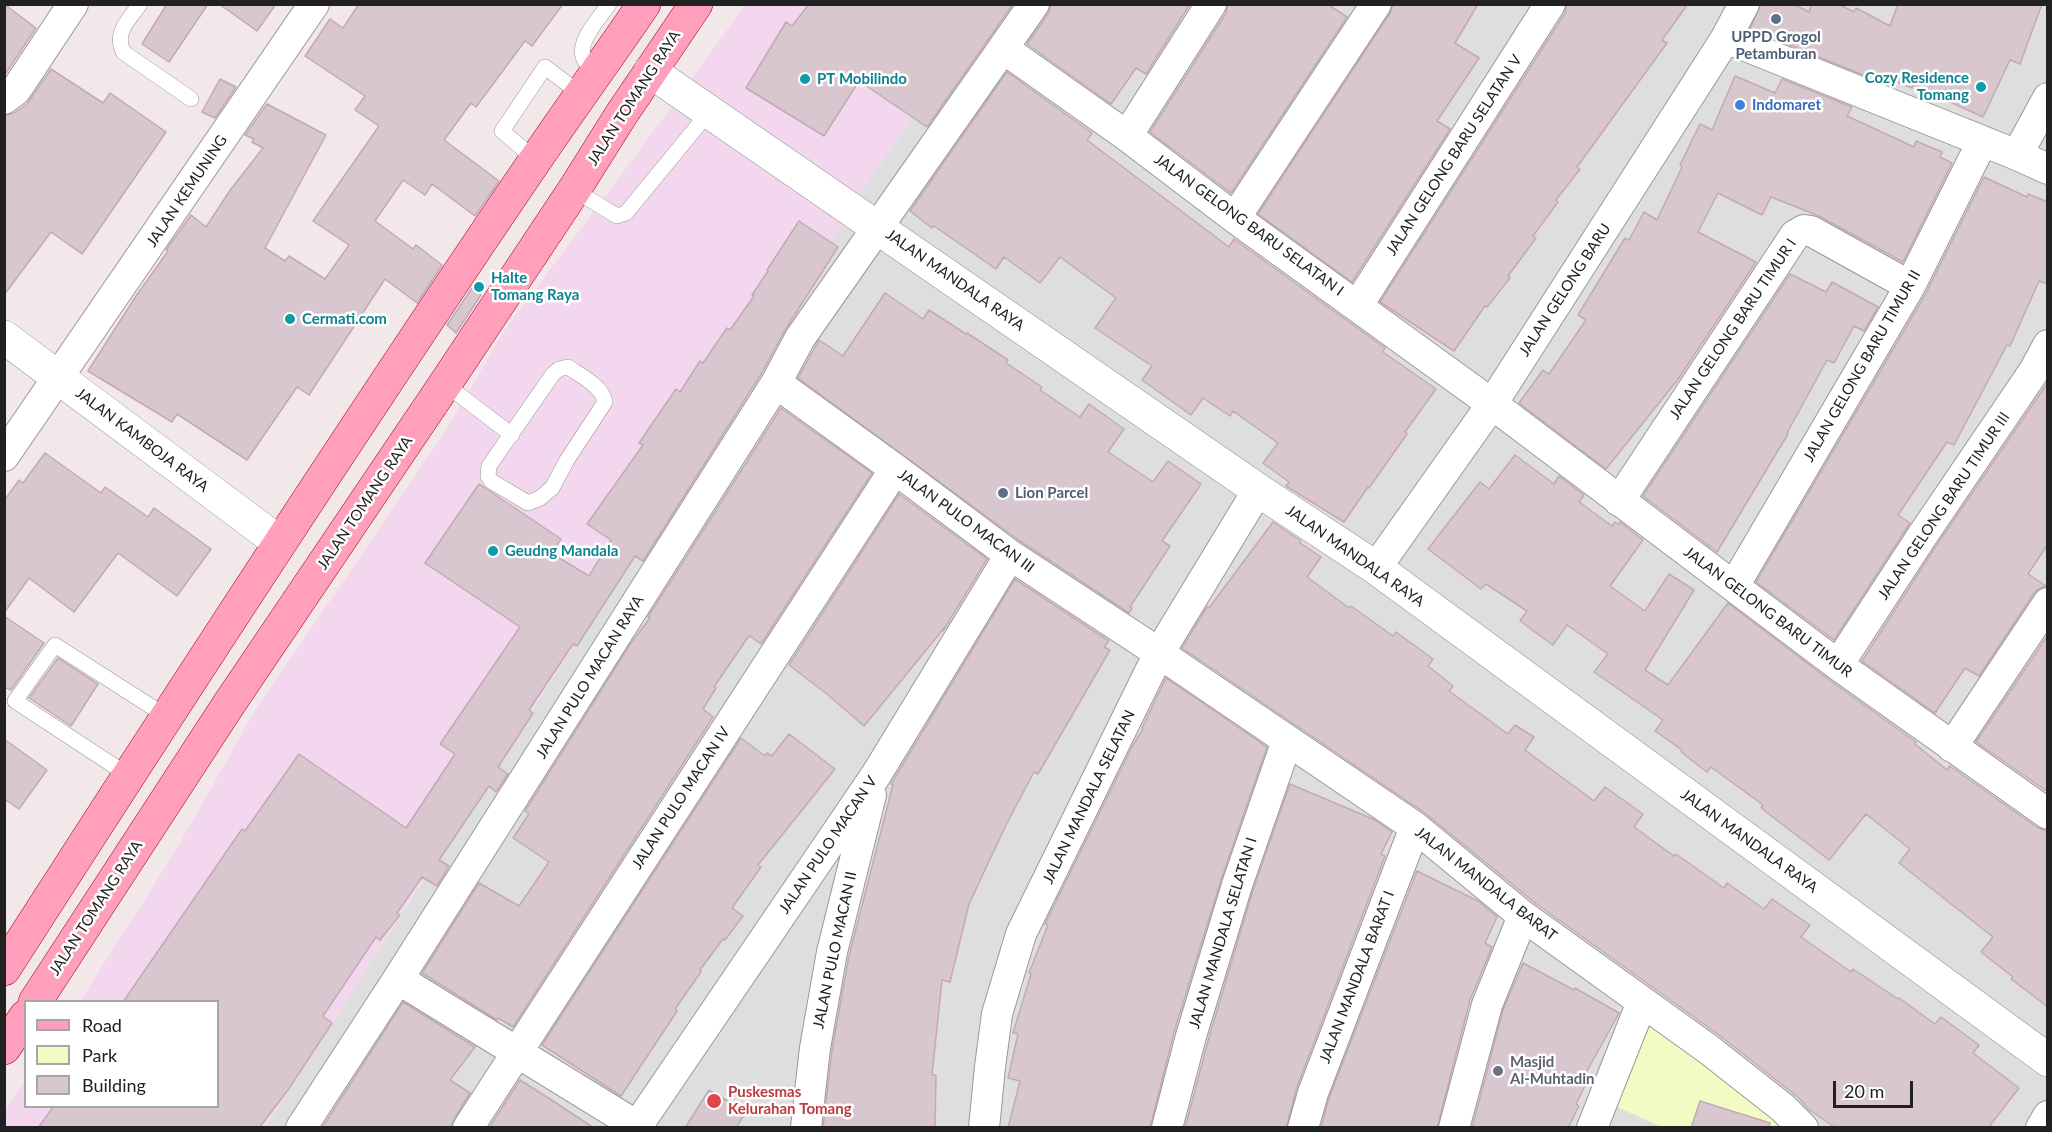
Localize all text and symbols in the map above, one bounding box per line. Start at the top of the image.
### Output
marker: UPPD Grogol Petamburan [1769,12,1783,26]
street label: JALAN TOMANG RAYA [584,27,684,169]
place label: UPPD Grogol Petamburan [1731,28,1821,63]
street label: JALAN GELONG BARU SELATAN V [1382,51,1526,259]
place label: Cozy Residence Tomang [1865,69,1969,104]
place label: PT Mobilindo [817,70,907,88]
marker: PT Mobilindo [798,72,812,86]
marker: Cozy Residence Tomang [1974,80,1988,94]
place label: Indomaret [1752,96,1821,114]
marker: Indomaret [1733,98,1747,112]
street label: JALAN KEMUNING [143,132,231,250]
street label: JALAN GELONG BARU SELATAN I [1151,150,1347,300]
street label: JALAN GELONG BARU [1515,220,1615,360]
street label: JALAN MANDALA RAYA [882,225,1028,335]
street label: JALAN GELONG BARU TIMUR I [1666,235,1800,423]
street label: JALAN GELONG BARU TIMUR II [1800,267,1924,465]
place label: Halte Tomang Raya [491,269,579,304]
marker: Halte Tomang Raya [472,280,486,294]
place label: Cermati.com [302,310,387,328]
marker: Cermati.com [283,312,297,326]
street label: JALAN KAMBOJA RAYA [72,384,212,496]
street label: JALAN GELONG BARU TIMUR III [1874,409,2014,603]
street label: JALAN TOMANG RAYA [314,433,416,573]
street label: JALAN PULO MACAN III [894,465,1038,577]
place label: Lion Parcel [1015,484,1088,502]
marker: Lion Parcel [996,486,1010,500]
street label: JALAN MANDALA RAYA [1282,501,1428,611]
place label: Geudng Mandala [505,542,618,560]
street label: JALAN GELONG BARU TIMUR [1680,543,1856,681]
marker: Geudng Mandala [486,544,500,558]
street label: JALAN PULO MACAN RAYA [532,592,648,762]
street label: JALAN MANDALA SELATAN [1039,707,1139,887]
street label: JALAN PULO MACAN IV [628,723,734,873]
street label: JALAN PULO MACAN V [775,773,881,917]
street label: JALAN MANDALA RAYA [1677,785,1821,897]
street label: JALAN MANDALA BARAT [1411,823,1561,945]
street label: JALAN MANDALA SELATAN I [1185,835,1261,1031]
street label: JALAN TOMANG RAYA [46,837,146,979]
street label: JALAN PULO MACAN II [810,870,860,1030]
street label: JALAN MANDALA BARAT I [1316,888,1398,1066]
legend [24,1000,219,1108]
text: Road [82,1014,122,1036]
text: Park [82,1044,117,1066]
place label: Masjid Al-Muhtadin [1510,1053,1595,1088]
marker: Masjid Al-Muhtadin [1491,1064,1505,1078]
scale bar [1836,1069,1916,1107]
text: Building [82,1074,146,1096]
text: 20 m [1844,1080,1884,1102]
place label: Puskesmas Kelurahan Tomang [728,1083,852,1118]
marker: Puskesmas Kelurahan Tomang [705,1092,723,1110]

